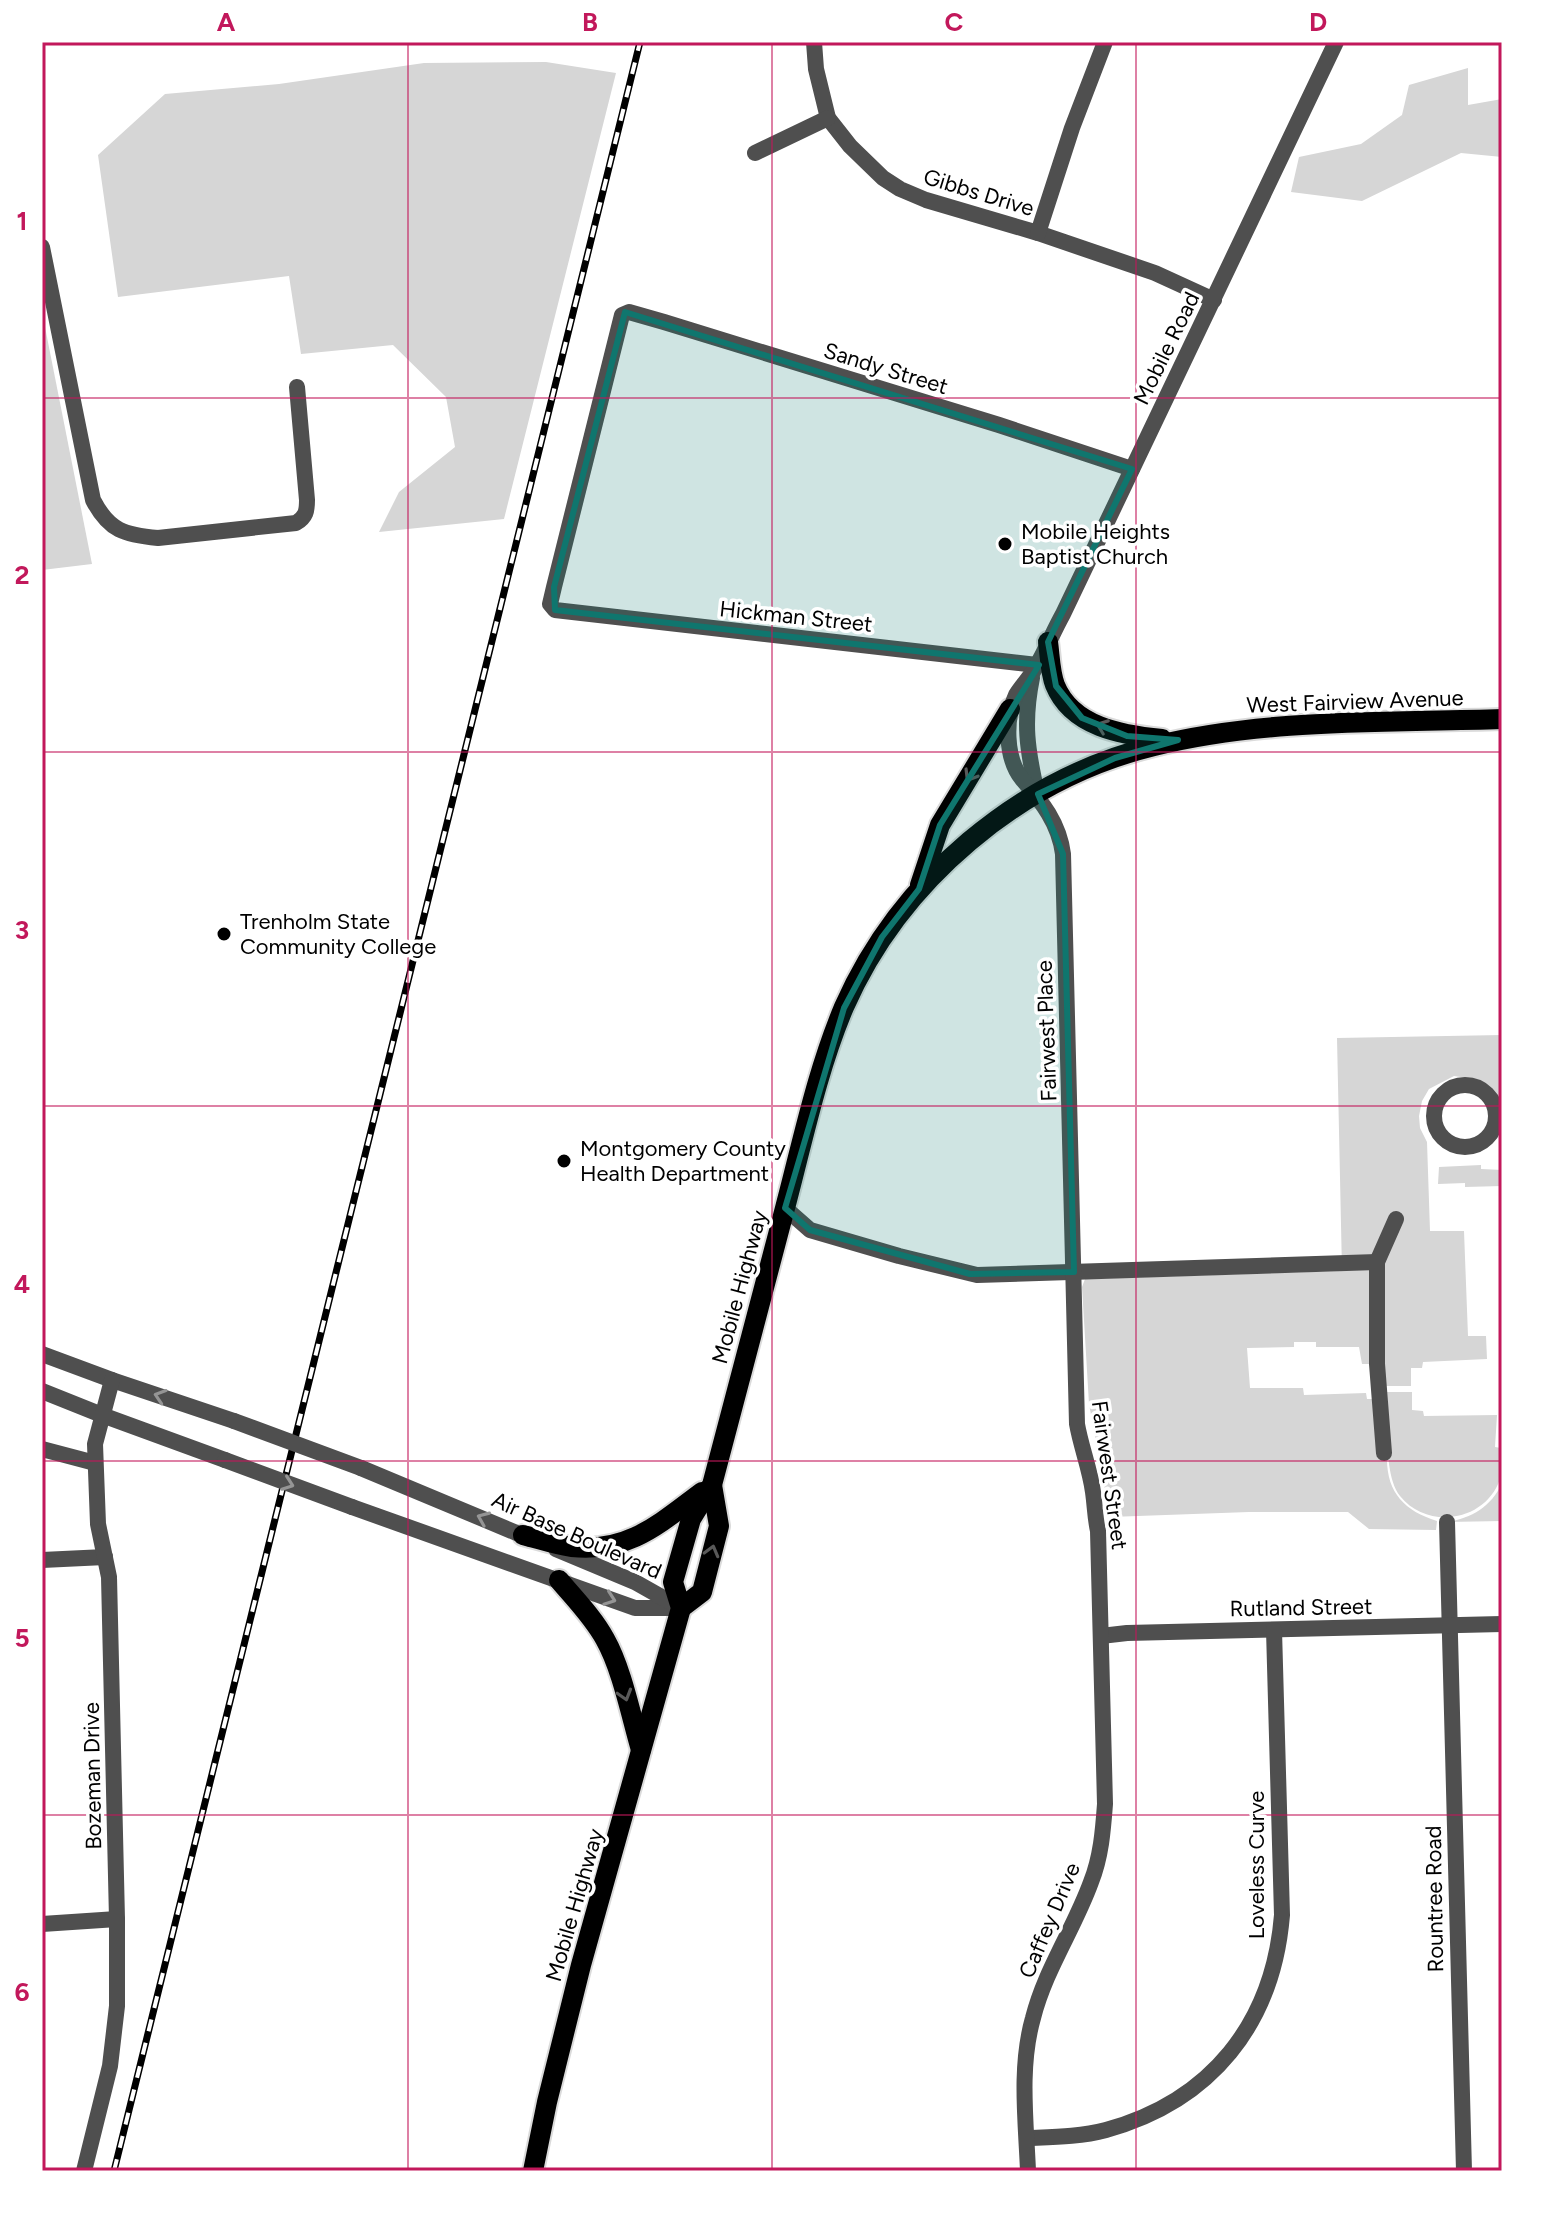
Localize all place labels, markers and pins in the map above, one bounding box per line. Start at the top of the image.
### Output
place label: Mobile Heights Baptist Church [1021,518,1170,570]
marker: Mobile Heights Baptist Church [996,535,1014,553]
place label: Trenholm State Community College [240,908,436,960]
marker: Trenholm State Community College [215,925,233,943]
place label: Montgomery County Health Department [580,1135,786,1187]
marker: Montgomery County Health Department [555,1152,573,1170]

